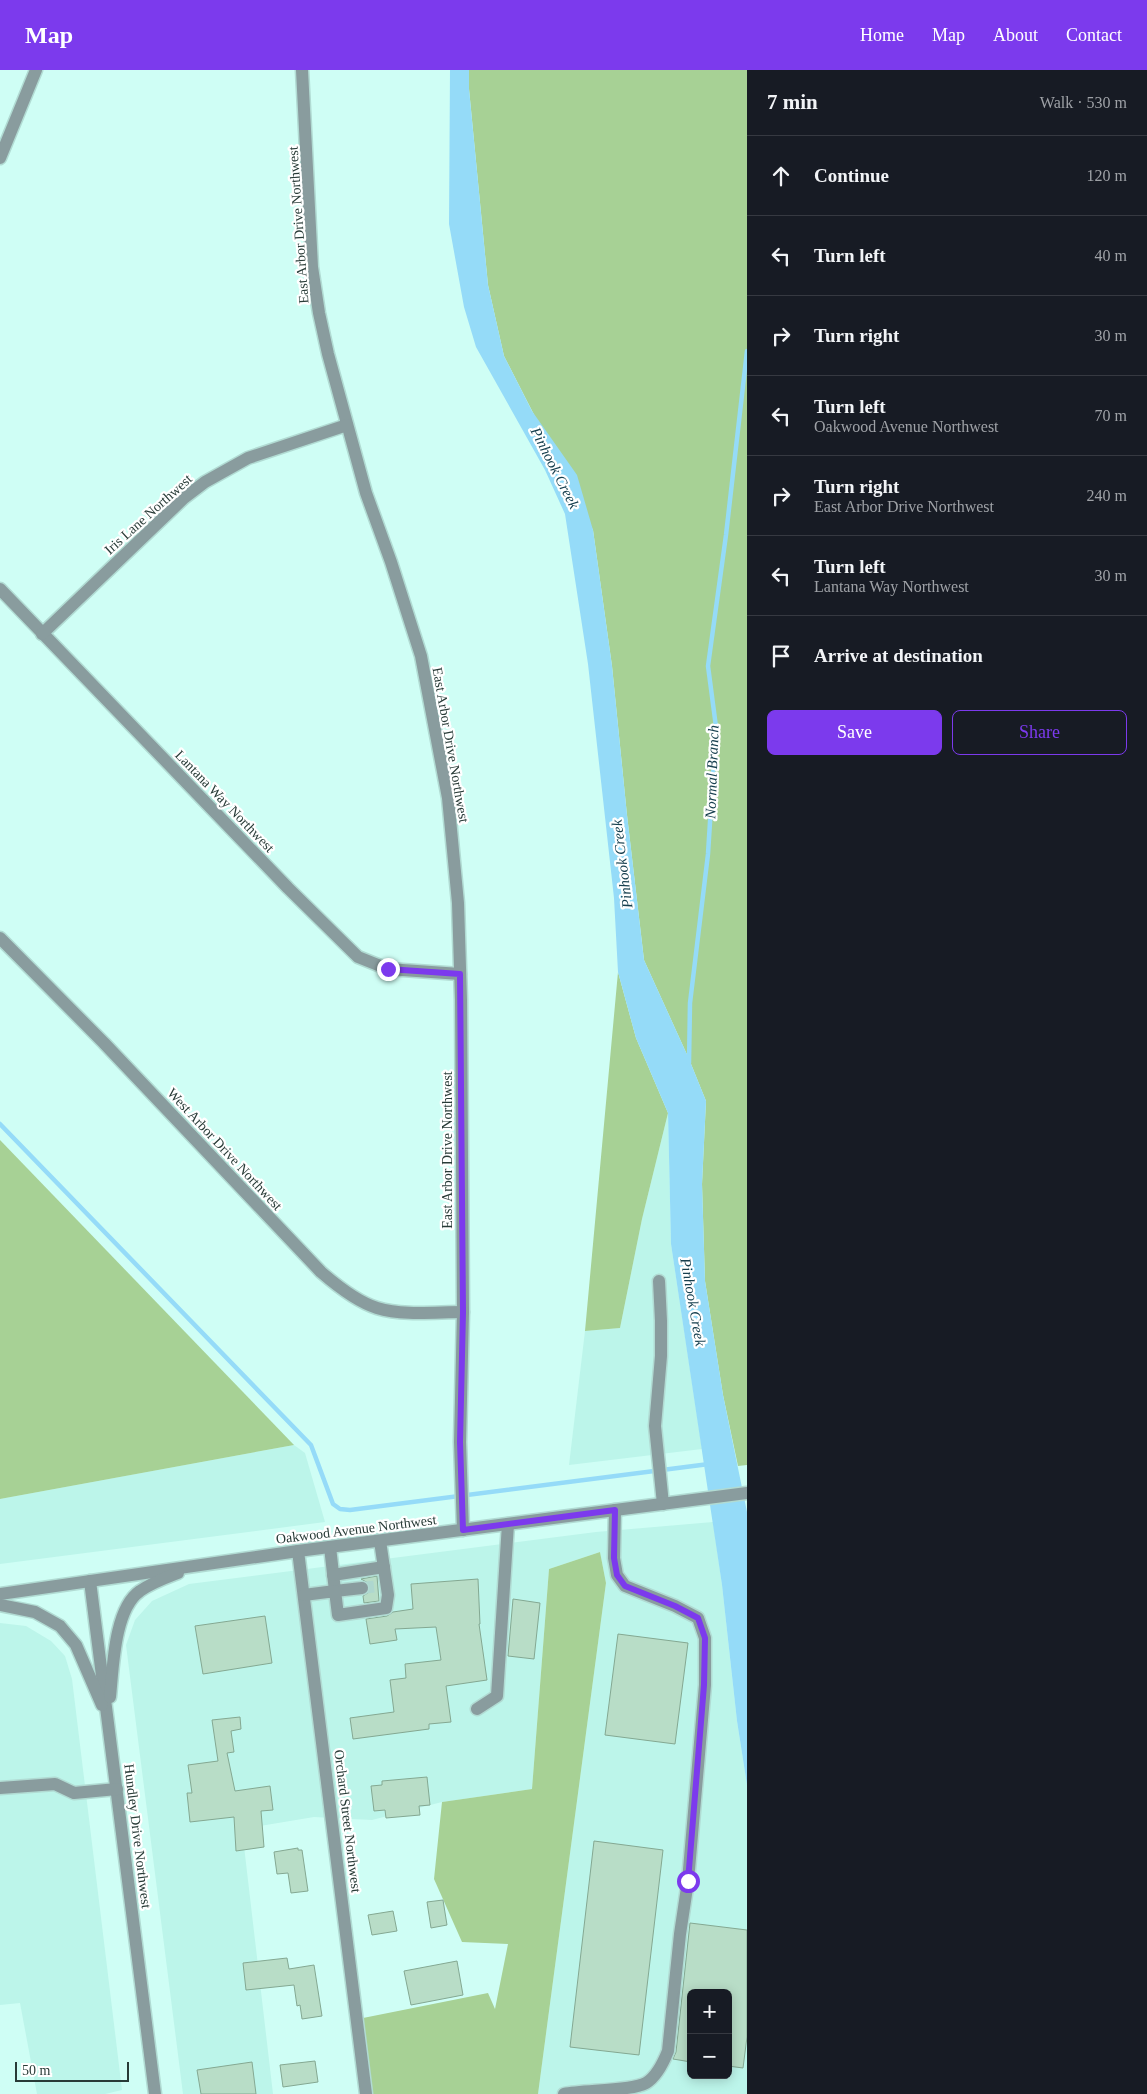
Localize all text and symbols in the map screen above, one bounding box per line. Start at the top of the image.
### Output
text: Map [25,22,73,48]
text: Home [860,25,904,45]
text: Map [932,25,965,45]
text: About [993,25,1038,45]
text: Contact [1066,25,1122,45]
text: 7 min [767,90,818,114]
text: Walk · 530 m [1040,94,1127,111]
street label: East Arbor Drive Northwest [286,146,311,304]
icon: ahead [767,162,795,190]
text: Continue [814,165,889,186]
text: 120 m [1087,167,1127,184]
icon: left [767,242,795,270]
text: Turn left [814,245,886,266]
text: 40 m [1095,247,1127,264]
icon: right [767,322,795,350]
text: Turn right [814,325,899,346]
text: 30 m [1095,327,1127,344]
text: Turn left [814,396,886,417]
icon: left [767,402,795,430]
text: 70 m [1095,407,1127,424]
text: Oakwood Avenue Northwest [814,418,999,435]
water label: Pinhook Creek [527,424,582,512]
street label: Iris Lane Northwest [102,471,195,557]
text: Turn right [814,476,899,497]
icon: right [767,482,795,510]
text: 240 m [1087,487,1127,504]
text: East Arbor Drive Northwest [814,498,994,515]
text: Turn left [814,556,886,577]
icon: left [767,562,795,590]
text: 30 m [1095,567,1127,584]
text: Lantana Way Northwest [814,578,969,595]
icon: arrive [767,642,795,670]
text: Arrive at destination [814,645,983,666]
street label: East Arbor Drive Northwest [429,666,472,824]
button: Save [767,710,942,755]
button: Share [952,710,1127,755]
water label: Normal Branch [702,725,722,820]
street label: Lantana Way Northwest [172,747,277,855]
water label: Pinhook Creek [609,819,635,910]
route end [377,958,400,981]
street label: East Arbor Drive Northwest [440,1071,455,1229]
street label: West Arbor Drive Northwest [164,1085,285,1213]
water label: Pinhook Creek [677,1256,709,1348]
street label: Oakwood Avenue Northwest [275,1512,437,1547]
street label: Orchard Street Northwest [331,1749,364,1893]
street label: Hundley Drive Northwest [121,1763,154,1909]
route start [677,1870,700,1893]
map controls [687,1989,732,2079]
button: + [687,1989,732,2034]
button: − [687,2034,732,2079]
scale bar [15,2059,129,2082]
text: 50 m [22,2063,50,2078]

